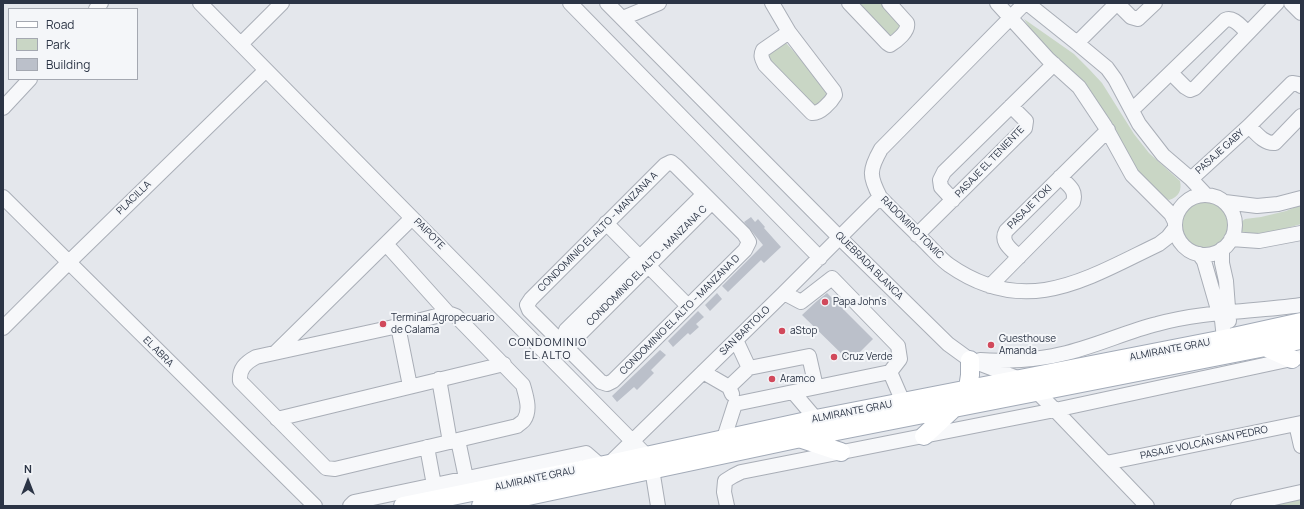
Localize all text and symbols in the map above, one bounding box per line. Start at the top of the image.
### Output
legend [8,8,138,80]
text: Road [46,16,74,33]
text: Park [46,36,70,53]
text: Building [46,56,90,73]
street label: PASAJE EL TENIENTE [953,124,1027,200]
street label: PASAJE GABY [1193,127,1247,177]
street label: CONDOMINIO EL ALTO - MANZANA A [536,170,660,294]
street label: PLACILLA [114,179,154,217]
street label: PASAJE TOKI [1005,182,1055,232]
street label: RADOMIRO TOMIC [878,194,946,262]
street label: CONDOMINIO EL ALTO - MANZANA C [584,203,710,329]
street label: PAIPOTE [411,216,447,252]
street label: QUEBRADA BLANCA [832,229,906,303]
street label: CONDOMINIO EL ALTO - MANZANA D [617,252,743,378]
place label: Papa John's [833,296,886,308]
marker: Papa John's [820,297,830,307]
street label: SAN BARTOLO [717,304,773,358]
place label: Terminal Agropecuario de Calama [391,312,495,336]
marker: Terminal Agropecuario de Calama [378,319,388,329]
place label: aStop [790,325,817,337]
marker: aStop [777,326,787,336]
place label: Guesthouse Amanda [999,333,1056,356]
street label: EL ABRA [140,334,176,370]
district label: CONDOMINIO EL ALTO [509,336,587,362]
street label: ALMIRANTE GRAU [1129,336,1211,364]
marker: Guesthouse Amanda [986,340,996,350]
place label: Cruz Verde [842,351,893,363]
marker: Cruz Verde [829,352,839,362]
place label: Aramco [780,373,815,385]
marker: Aramco [767,374,777,384]
street label: ALMIRANTE GRAU [811,398,893,426]
street label: PASAJE VOLCÁN SAN PEDRO [1139,424,1269,462]
north arrow [8,461,48,501]
text: N [24,461,32,476]
street label: ALMIRANTE GRAU [494,465,576,493]

